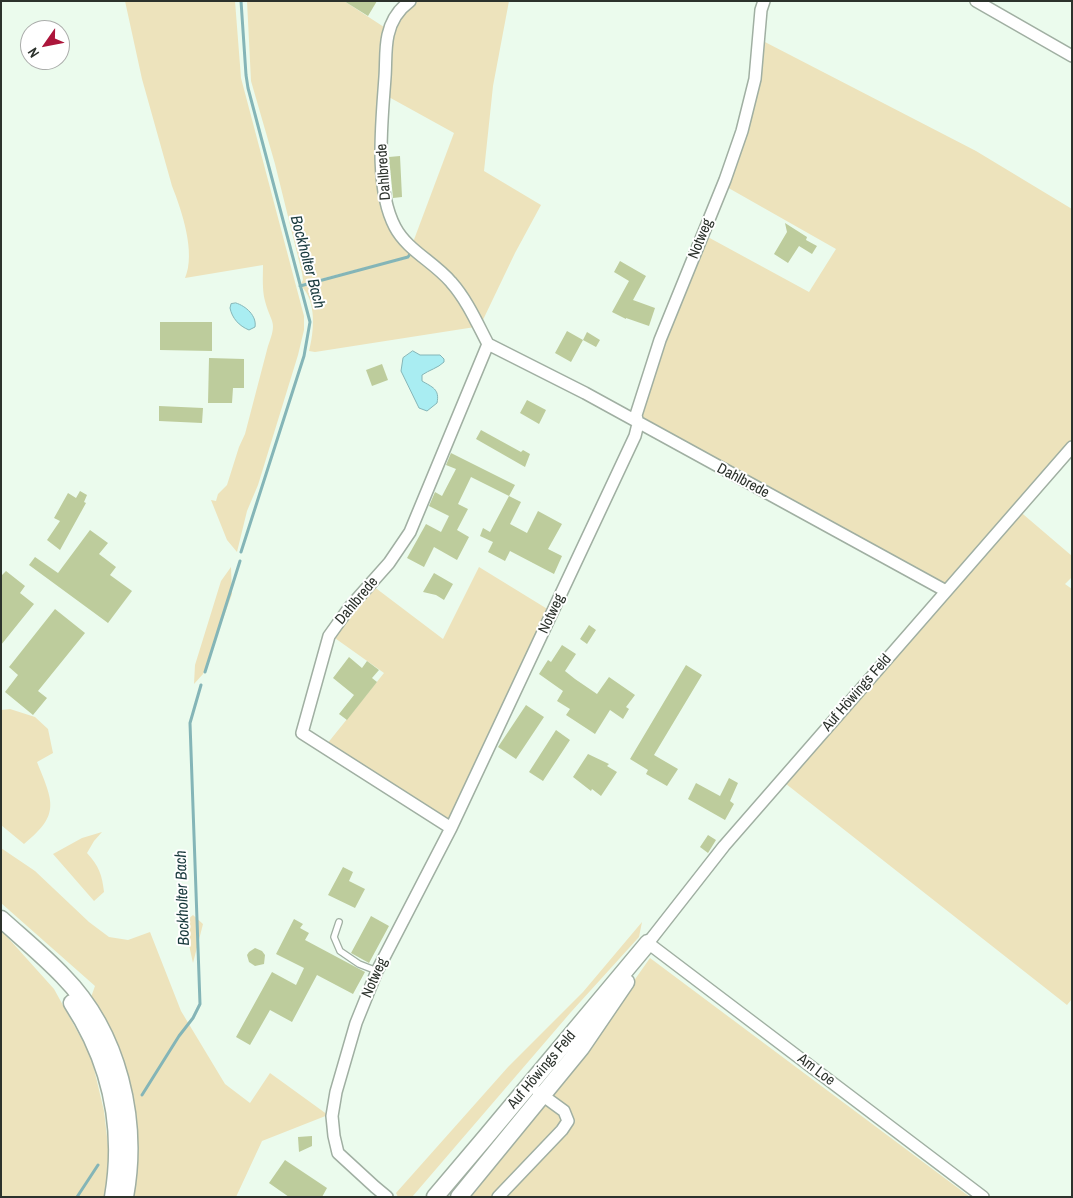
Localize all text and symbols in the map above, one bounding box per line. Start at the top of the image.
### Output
north arrow [20,20,70,70]
text: N [23,44,43,61]
street label: Dahlbrede [373,143,395,201]
water label: Bockholter Bach [285,213,329,311]
street label: Notweg [685,216,717,262]
street label: Dahlbrede [714,460,772,502]
street label: Dahlbrede [332,573,382,629]
street label: Notweg [535,591,569,637]
street label: Auf Höwings Feld [819,651,895,735]
water label: Bockholter Bach [172,850,194,946]
street label: Notweg [358,955,392,1001]
street label: Auf Höwings Feld [504,1027,580,1113]
street label: Am Loe [794,1050,838,1090]

